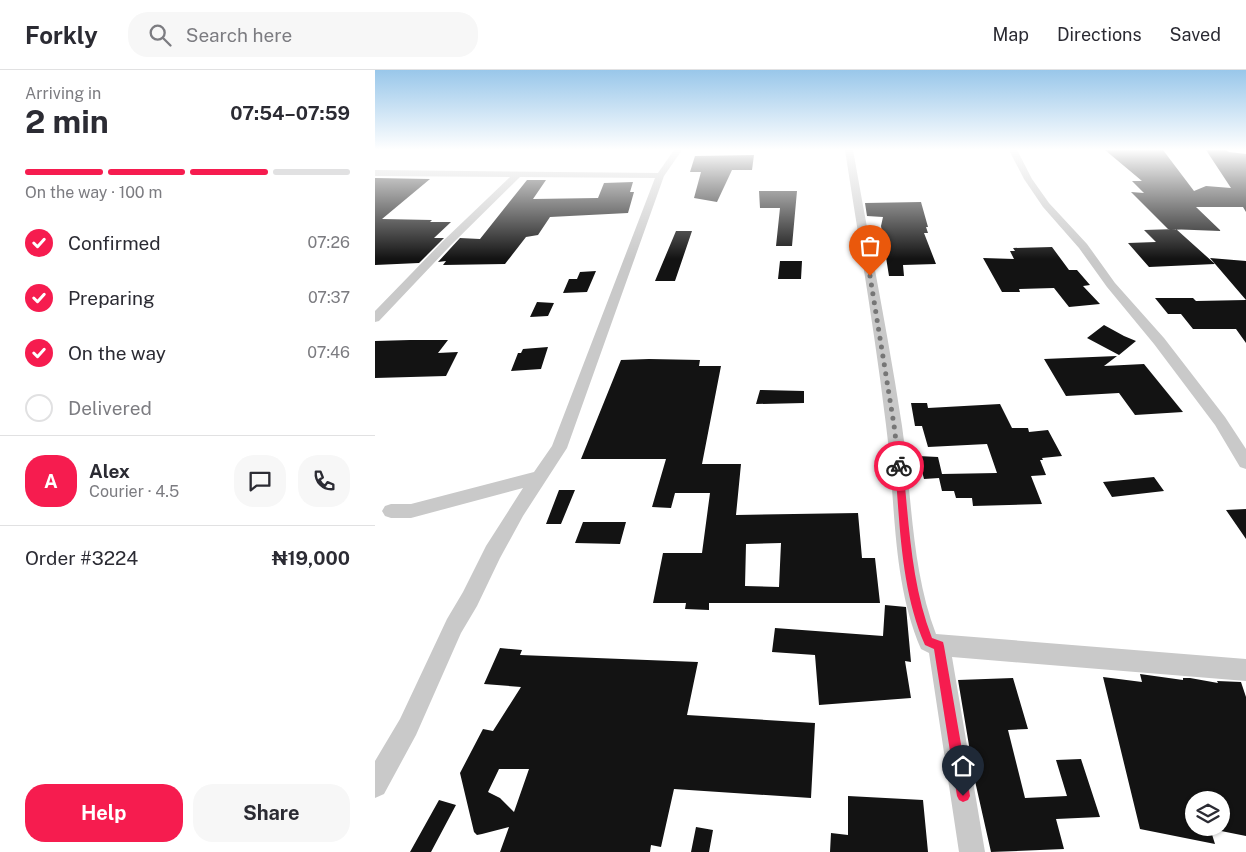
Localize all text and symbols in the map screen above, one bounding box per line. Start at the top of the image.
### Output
search box [128,12,478,57]
text: Forkly [25,21,98,49]
icon: search [146,21,174,49]
text: Search here [186,24,292,46]
text: Map [992,24,1029,45]
text: Directions [1057,24,1142,45]
text: Saved [1170,24,1221,45]
text: Arriving in [25,84,101,103]
text: 07:54–07:59 [230,102,350,124]
text: 2 min [25,103,109,140]
text: On the way · 100 m [25,183,162,202]
pin [849,225,891,276]
icon: check [25,229,53,257]
text: Confirmed [68,232,161,254]
icon: bag [856,232,884,260]
text: 07:26 [307,233,350,252]
icon: check [25,284,53,312]
text: Preparing [68,287,155,309]
text: 07:37 [308,288,350,307]
icon: check [25,339,53,367]
text: On the way [68,342,166,364]
text: 07:46 [307,343,350,362]
text: Delivered [68,397,152,419]
courier [874,441,924,491]
icon: bike [885,452,913,480]
button: chat [234,455,286,507]
button: phone [298,455,350,507]
text: Alex [89,460,130,482]
text: A [44,470,58,492]
text: Courier · 4.5 [89,482,179,501]
text: Order #3224 [25,547,138,569]
text: ₦19,000 [272,547,350,569]
pin [942,745,984,796]
icon: home [949,752,977,780]
button: Help [25,784,183,842]
button: Share [193,784,350,842]
map controls [1185,791,1230,836]
button: layers [1185,791,1230,836]

